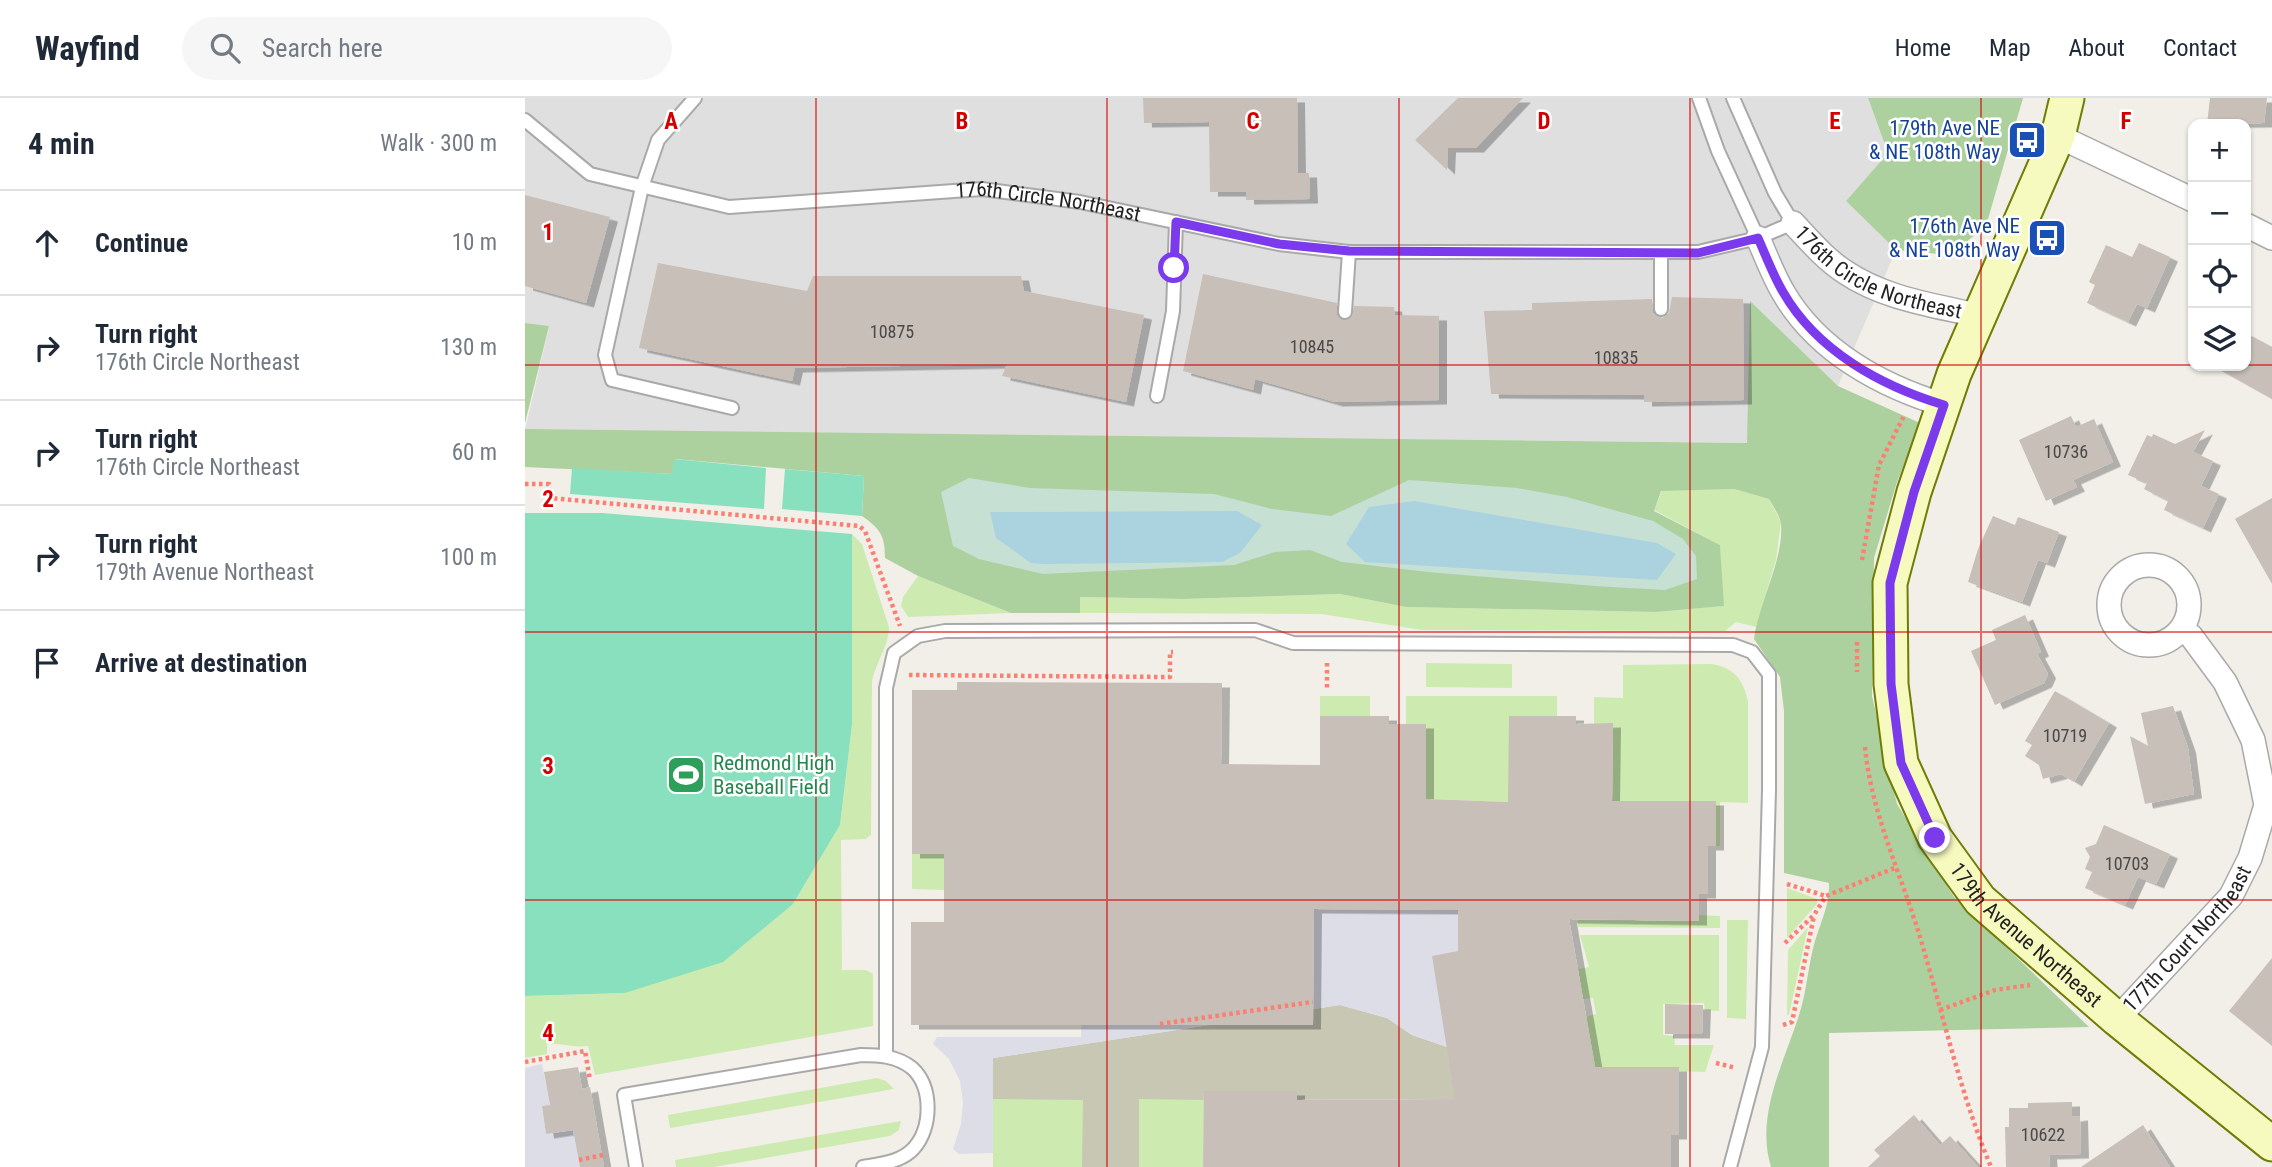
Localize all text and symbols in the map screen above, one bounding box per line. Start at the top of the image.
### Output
search box [182,17,672,80]
text: Wayfind [35,29,140,68]
icon: search [206,29,244,67]
text: Search here [262,33,383,63]
text: Home [1895,34,1951,62]
text: Map [1989,34,2031,62]
text: About [2069,34,2125,62]
text: Contact [2163,34,2237,62]
text: A [664,108,678,135]
text: B [956,108,968,135]
text: C [1246,108,1260,135]
text: D [1538,108,1551,135]
text: E [1829,108,1841,135]
text: F [2121,108,2132,135]
place label: 179th Ave NE & NE 108th Way [1869,116,2000,164]
bus stop icon: 179th Ave NE & NE 108th Way [2006,119,2048,161]
map controls [2188,119,2251,371]
button: + [2188,119,2251,182]
text: 4 min [28,126,95,161]
text: Walk · 300 m [380,130,497,157]
street label: 176th Circle Northeast [955,177,1143,226]
button: − [2188,182,2251,245]
place label: 176th Ave NE & NE 108th Way [1889,214,2020,262]
bus stop icon: 176th Ave NE & NE 108th Way [2026,217,2068,259]
text: 1 [542,219,554,246]
street label: 176th Circle Northeast [1790,221,1964,324]
icon: ahead [28,224,66,262]
text: Continue [95,228,188,258]
text: 10 m [452,229,497,256]
button: locate [2188,245,2251,308]
route start [1158,252,1189,283]
button: layers [2188,308,2251,371]
text: Turn right [95,319,197,349]
house number: 10875 [870,321,914,342]
icon: right [28,329,66,367]
text: 130 m [440,334,497,361]
house number: 10845 [1290,336,1334,357]
house number: 10835 [1594,347,1638,368]
text: 176th Circle Northeast [95,349,300,376]
text: Turn right [95,424,197,454]
icon: right [28,434,66,472]
text: 60 m [452,439,497,466]
house number: 10736 [2044,441,2088,462]
text: 176th Circle Northeast [95,454,300,481]
text: 2 [542,486,554,513]
text: Turn right [95,529,197,559]
icon: right [28,539,66,577]
text: 100 m [440,544,497,571]
text: 179th Avenue Northeast [95,559,314,586]
icon: arrive [28,644,66,682]
text: Arrive at destination [95,648,307,678]
house number: 10719 [2043,725,2087,746]
place label: Redmond High Baseball Field [713,751,835,799]
text: 3 [542,753,554,780]
sports icon: Redmond High Baseball Field [665,754,707,796]
route end [1919,822,1950,853]
house number: 10703 [2105,853,2149,874]
street label: 179th Avenue Northeast [1945,858,2106,1012]
street label: 177th Court Northeast [2118,862,2256,1017]
text: 4 [542,1020,554,1047]
house number: 10622 [2021,1124,2065,1145]

